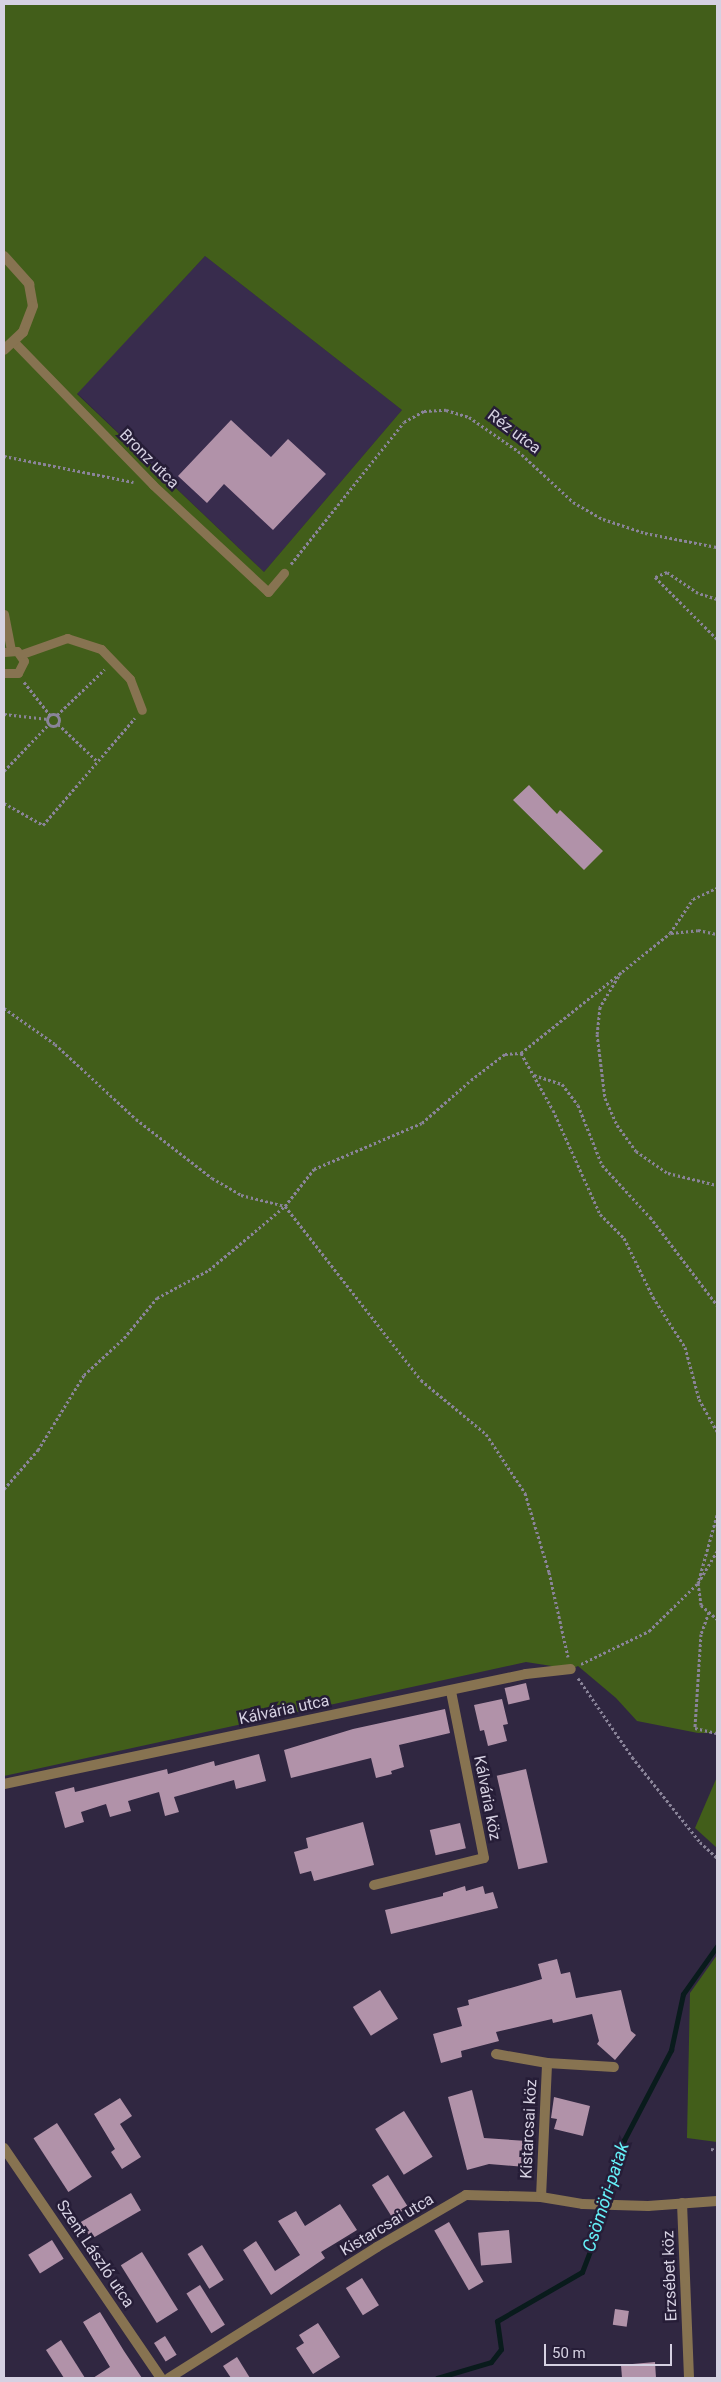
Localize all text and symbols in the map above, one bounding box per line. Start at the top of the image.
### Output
street label: Réz utca [484,406,544,458]
street label: Bronz utca [115,425,183,493]
street label: Kálvária utca [237,1691,331,1729]
street label: Kálvária köz [469,1754,505,1842]
street label: Kistarcsai köz [517,2079,541,2179]
water label: Csömöri-patak [578,2139,634,2255]
street label: Kistarcsai utca [337,2190,437,2260]
street label: Szent László utca [52,2197,138,2311]
street label: Erzsébet köz [659,2230,681,2322]
scale bar [546,2334,674,2366]
text: 50 m [552,2344,586,2362]

